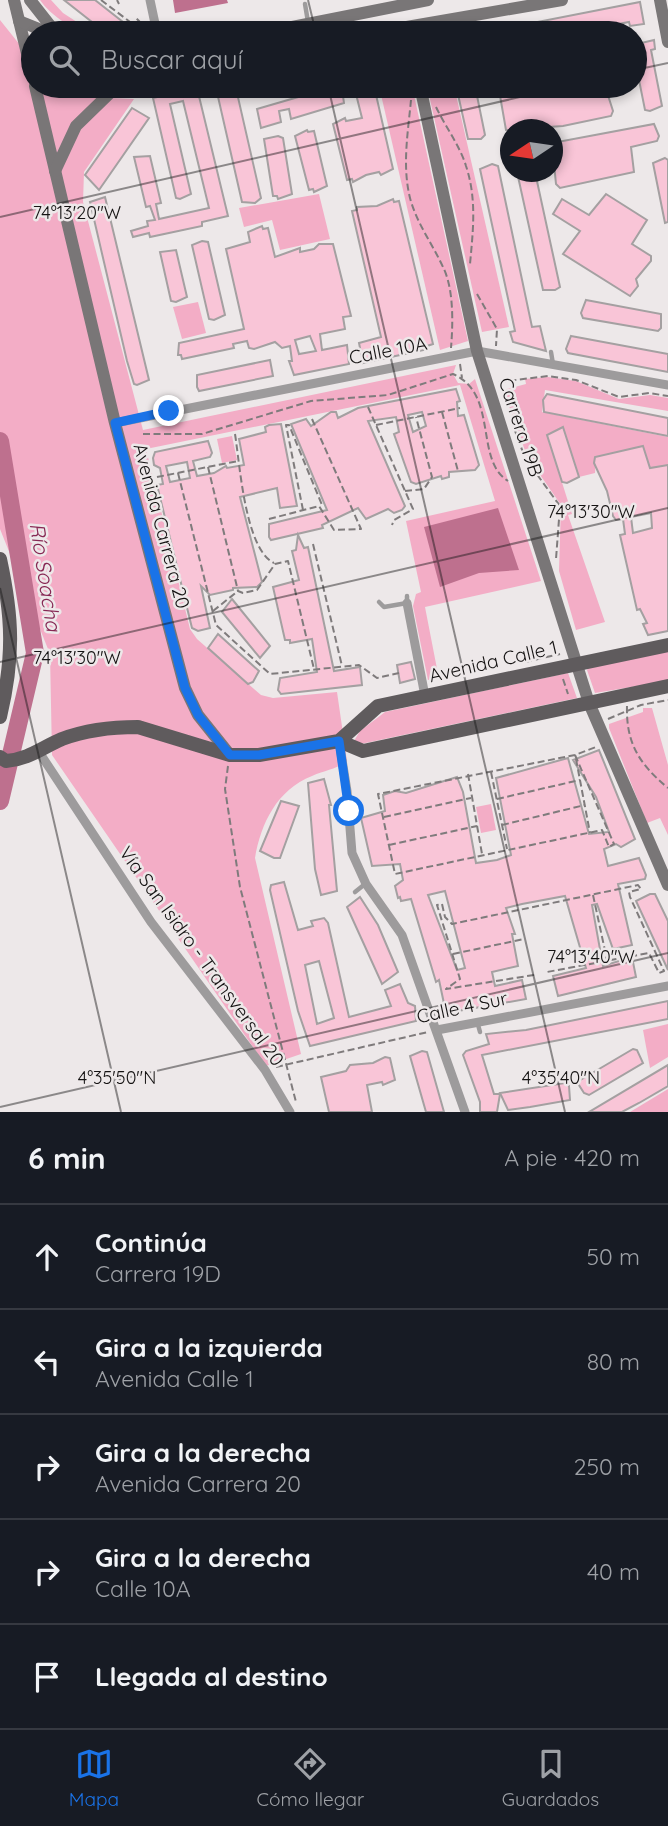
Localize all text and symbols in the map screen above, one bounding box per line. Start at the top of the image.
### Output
search box [21,21,647,98]
icon: search [45,41,83,79]
text: Buscar aquí [101,43,243,76]
north arrow [500,119,563,182]
text: 74°13'20"W [33,201,121,224]
street label: Calle 10A [347,331,429,369]
street label: Carrera 19B [494,374,548,480]
route end [153,395,184,426]
street label: Avenida Carrera 20 [128,441,196,611]
text: 74°13'30"W [547,500,635,523]
water label: Río Soacha [25,521,68,634]
street label: Avenida Calle 1 [426,635,560,687]
text: 74°13'30"W [33,646,121,669]
route start [333,795,364,826]
street label: Vía San Isidro - Transversal 20 [114,841,290,1071]
text: 74°13'40"W [547,945,635,968]
street label: Calle 4 Sur [414,986,510,1028]
text: 4°35'50"N [78,1066,156,1089]
text: 4°35'40"N [522,1066,600,1089]
text: 6 min [28,1139,106,1177]
text: A pie · 420 m [504,1143,640,1172]
text: Continúa [95,1226,207,1259]
icon: ahead [28,1238,66,1276]
text: 50 m [587,1242,640,1271]
text: Carrera 19D [95,1259,221,1288]
text: Gira a la izquierda [95,1331,323,1364]
icon: left [28,1343,66,1381]
text: 80 m [587,1347,640,1376]
text: Avenida Calle 1 [95,1364,254,1393]
text: Gira a la derecha [95,1436,311,1469]
icon: right [28,1448,66,1486]
text: 250 m [574,1452,640,1481]
text: Avenida Carrera 20 [95,1469,301,1498]
text: Gira a la derecha [95,1541,311,1574]
icon: right [28,1553,66,1591]
text: 40 m [587,1557,640,1586]
text: Calle 10A [95,1574,191,1603]
icon: arrive [28,1658,66,1696]
text: Llegada al destino [95,1660,328,1693]
tab: Mapa [69,1745,119,1811]
tab: Cómo llegar [257,1745,364,1811]
tab: Guardados [502,1745,599,1811]

